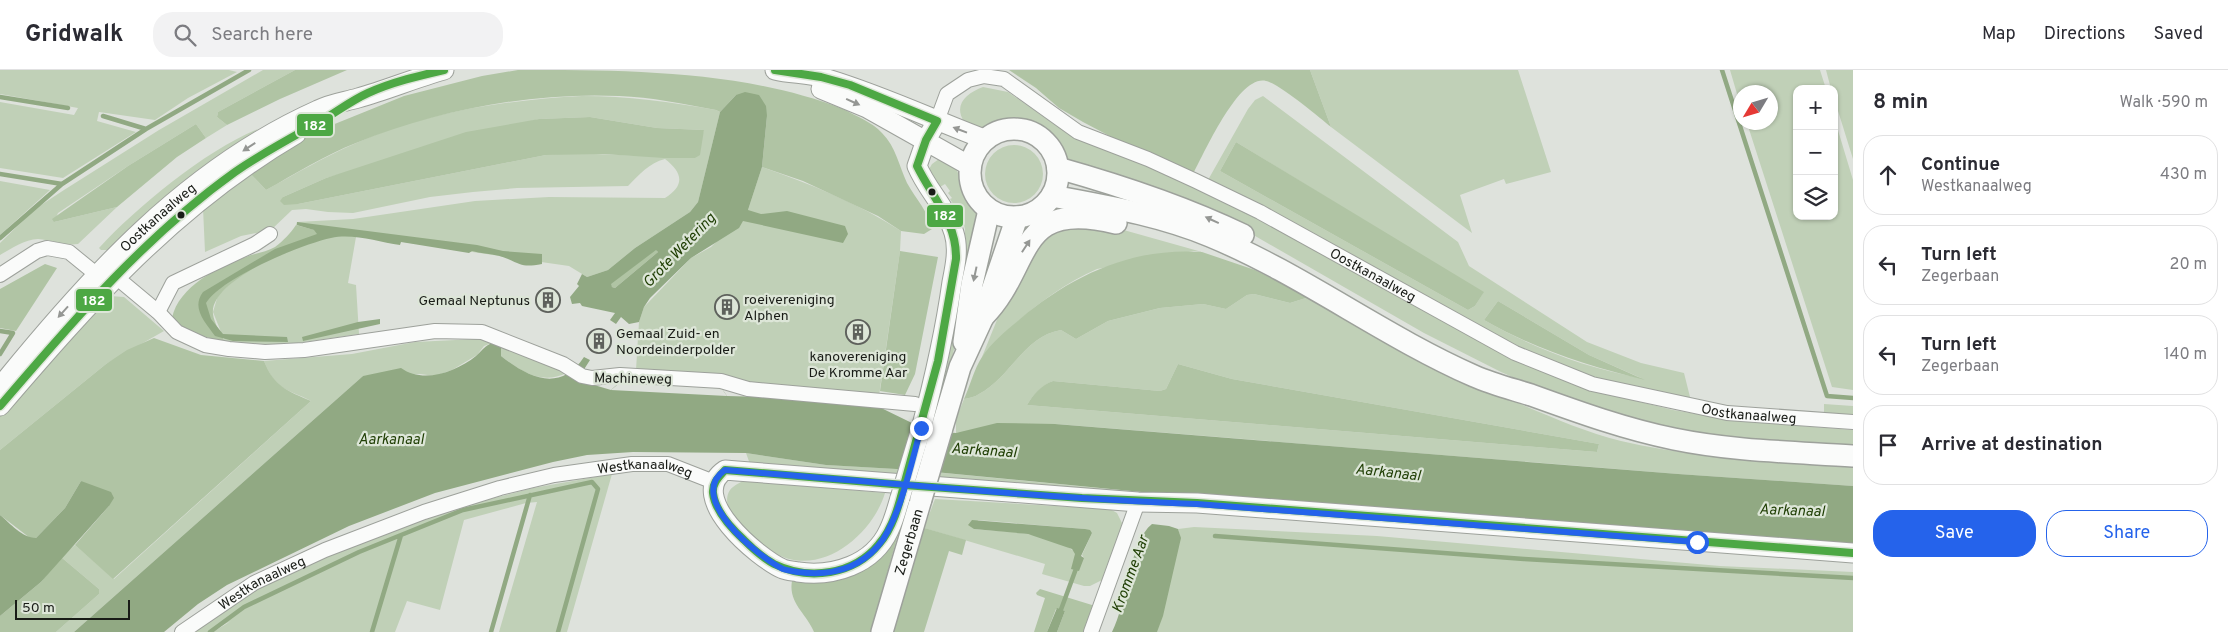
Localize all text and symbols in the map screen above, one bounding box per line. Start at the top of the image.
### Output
search box [153,12,503,57]
text: Gridwalk [25,20,123,50]
icon: search [171,21,199,49]
text: Search here [211,23,313,47]
text: Map [1982,23,2016,46]
text: Directions [2044,23,2126,46]
text: Saved [2154,23,2203,46]
north arrow [1733,85,1778,130]
map controls [1793,85,1838,220]
button: + [1793,85,1838,130]
text: 8 min [1873,89,1928,116]
text: Walk · 590 m [2120,93,2208,113]
one-way arrow [846,99,860,107]
line badge: 182 [296,113,334,137]
text: 182 [304,118,326,135]
one-way arrow [953,126,968,133]
button: − [1793,130,1838,175]
one-way arrow [243,142,256,151]
text: Continue [1921,153,2000,177]
icon: ahead [1874,161,1902,189]
text: 430 m [2160,165,2207,185]
button: layers [1793,175,1838,220]
text: Westkanaalweg [1921,177,2032,197]
street label: Oostkanaalweg [117,180,200,256]
unlabelled marker [927,187,937,197]
line badge: 182 [926,204,964,228]
text: 182 [934,208,956,225]
water label: Grote Wetering [640,209,721,292]
unlabelled marker [176,210,186,220]
one-way arrow [1205,216,1219,224]
one-way arrow [1021,240,1031,253]
text: Turn left [1921,243,1997,267]
street label: Oostkanaalweg [1326,245,1418,307]
icon: left [1874,251,1902,279]
text: 20 m [2170,255,2207,275]
one-way arrow [970,267,978,283]
text: Zegerbaan [1921,267,1999,287]
building icon: Gemaal Neptunus [535,287,561,313]
line badge: 182 [75,288,113,312]
place label: roeivereniging Alphen [744,292,835,325]
text: 182 [83,293,105,310]
place label: Gemaal Neptunus [418,293,530,310]
building icon: roeivereniging Alphen [714,294,740,320]
one-way arrow [57,305,68,318]
building icon: kanovereniging De Kromme Aar [845,319,871,345]
place label: Gemaal Zuid- en Noordeinderpolder [616,326,736,359]
building icon: Gemaal Zuid- en Noordeinderpolder [586,328,612,354]
text: Turn left [1921,333,1997,357]
icon: left [1874,341,1902,369]
text: 140 m [2164,345,2207,365]
place label: kanovereniging De Kromme Aar [808,349,908,382]
text: Zegerbaan [1921,357,1999,377]
street label: Machineweg [594,370,672,389]
street label: Oostkanaalweg [1699,401,1797,428]
route end [910,417,933,440]
water label: Aarkanaal [358,431,425,450]
icon: arrive [1874,431,1902,459]
text: Arrive at destination [1921,433,2102,457]
water label: Aarkanaal [951,440,1018,463]
street label: Westkanaalweg [596,457,695,483]
water label: Aarkanaal [1354,461,1423,486]
water label: Aarkanaal [1759,501,1826,522]
street label: Zegerbaan [892,507,928,577]
button: Save [1873,510,2036,557]
button: Share [2046,510,2208,557]
route start [1686,531,1709,554]
water label: Kromme Aar [1109,532,1155,616]
street label: Westkanaalweg [216,553,308,615]
scale bar [15,597,130,620]
text: 50 m [22,600,55,617]

